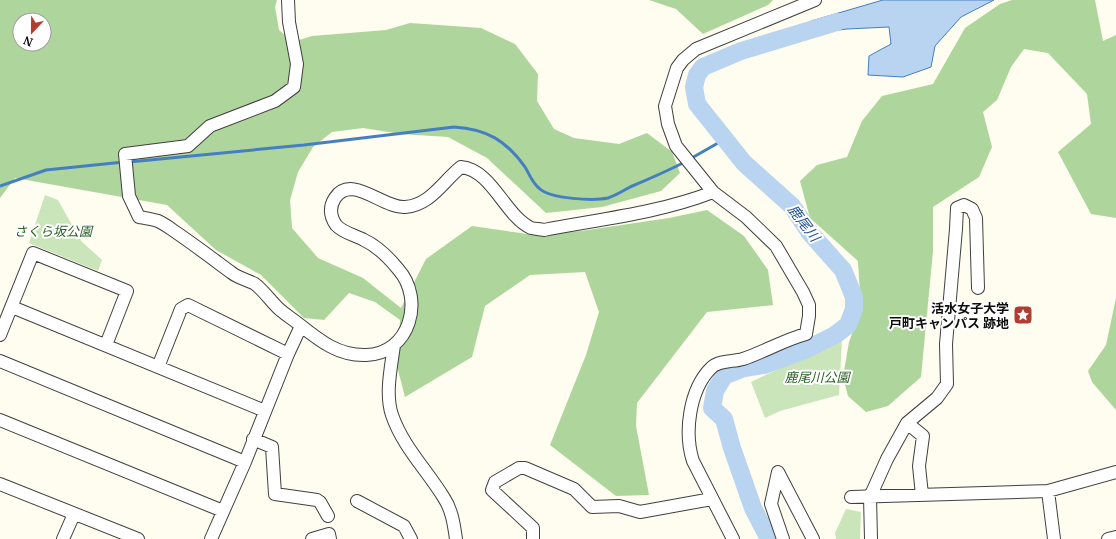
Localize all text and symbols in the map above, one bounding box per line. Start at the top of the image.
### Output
north arrow [12,12,52,52]
text: N [21,33,35,49]
water label: 鹿尾川 [784,201,825,247]
park label: さくら坂公園 [14,223,94,240]
place label: 活水女子大学 戸町キャンパス 跡地 [889,300,1009,332]
place icon: 活水女子大学 戸町キャンパス 跡地 [1012,304,1034,326]
park label: 鹿尾川公園 [784,369,851,386]

